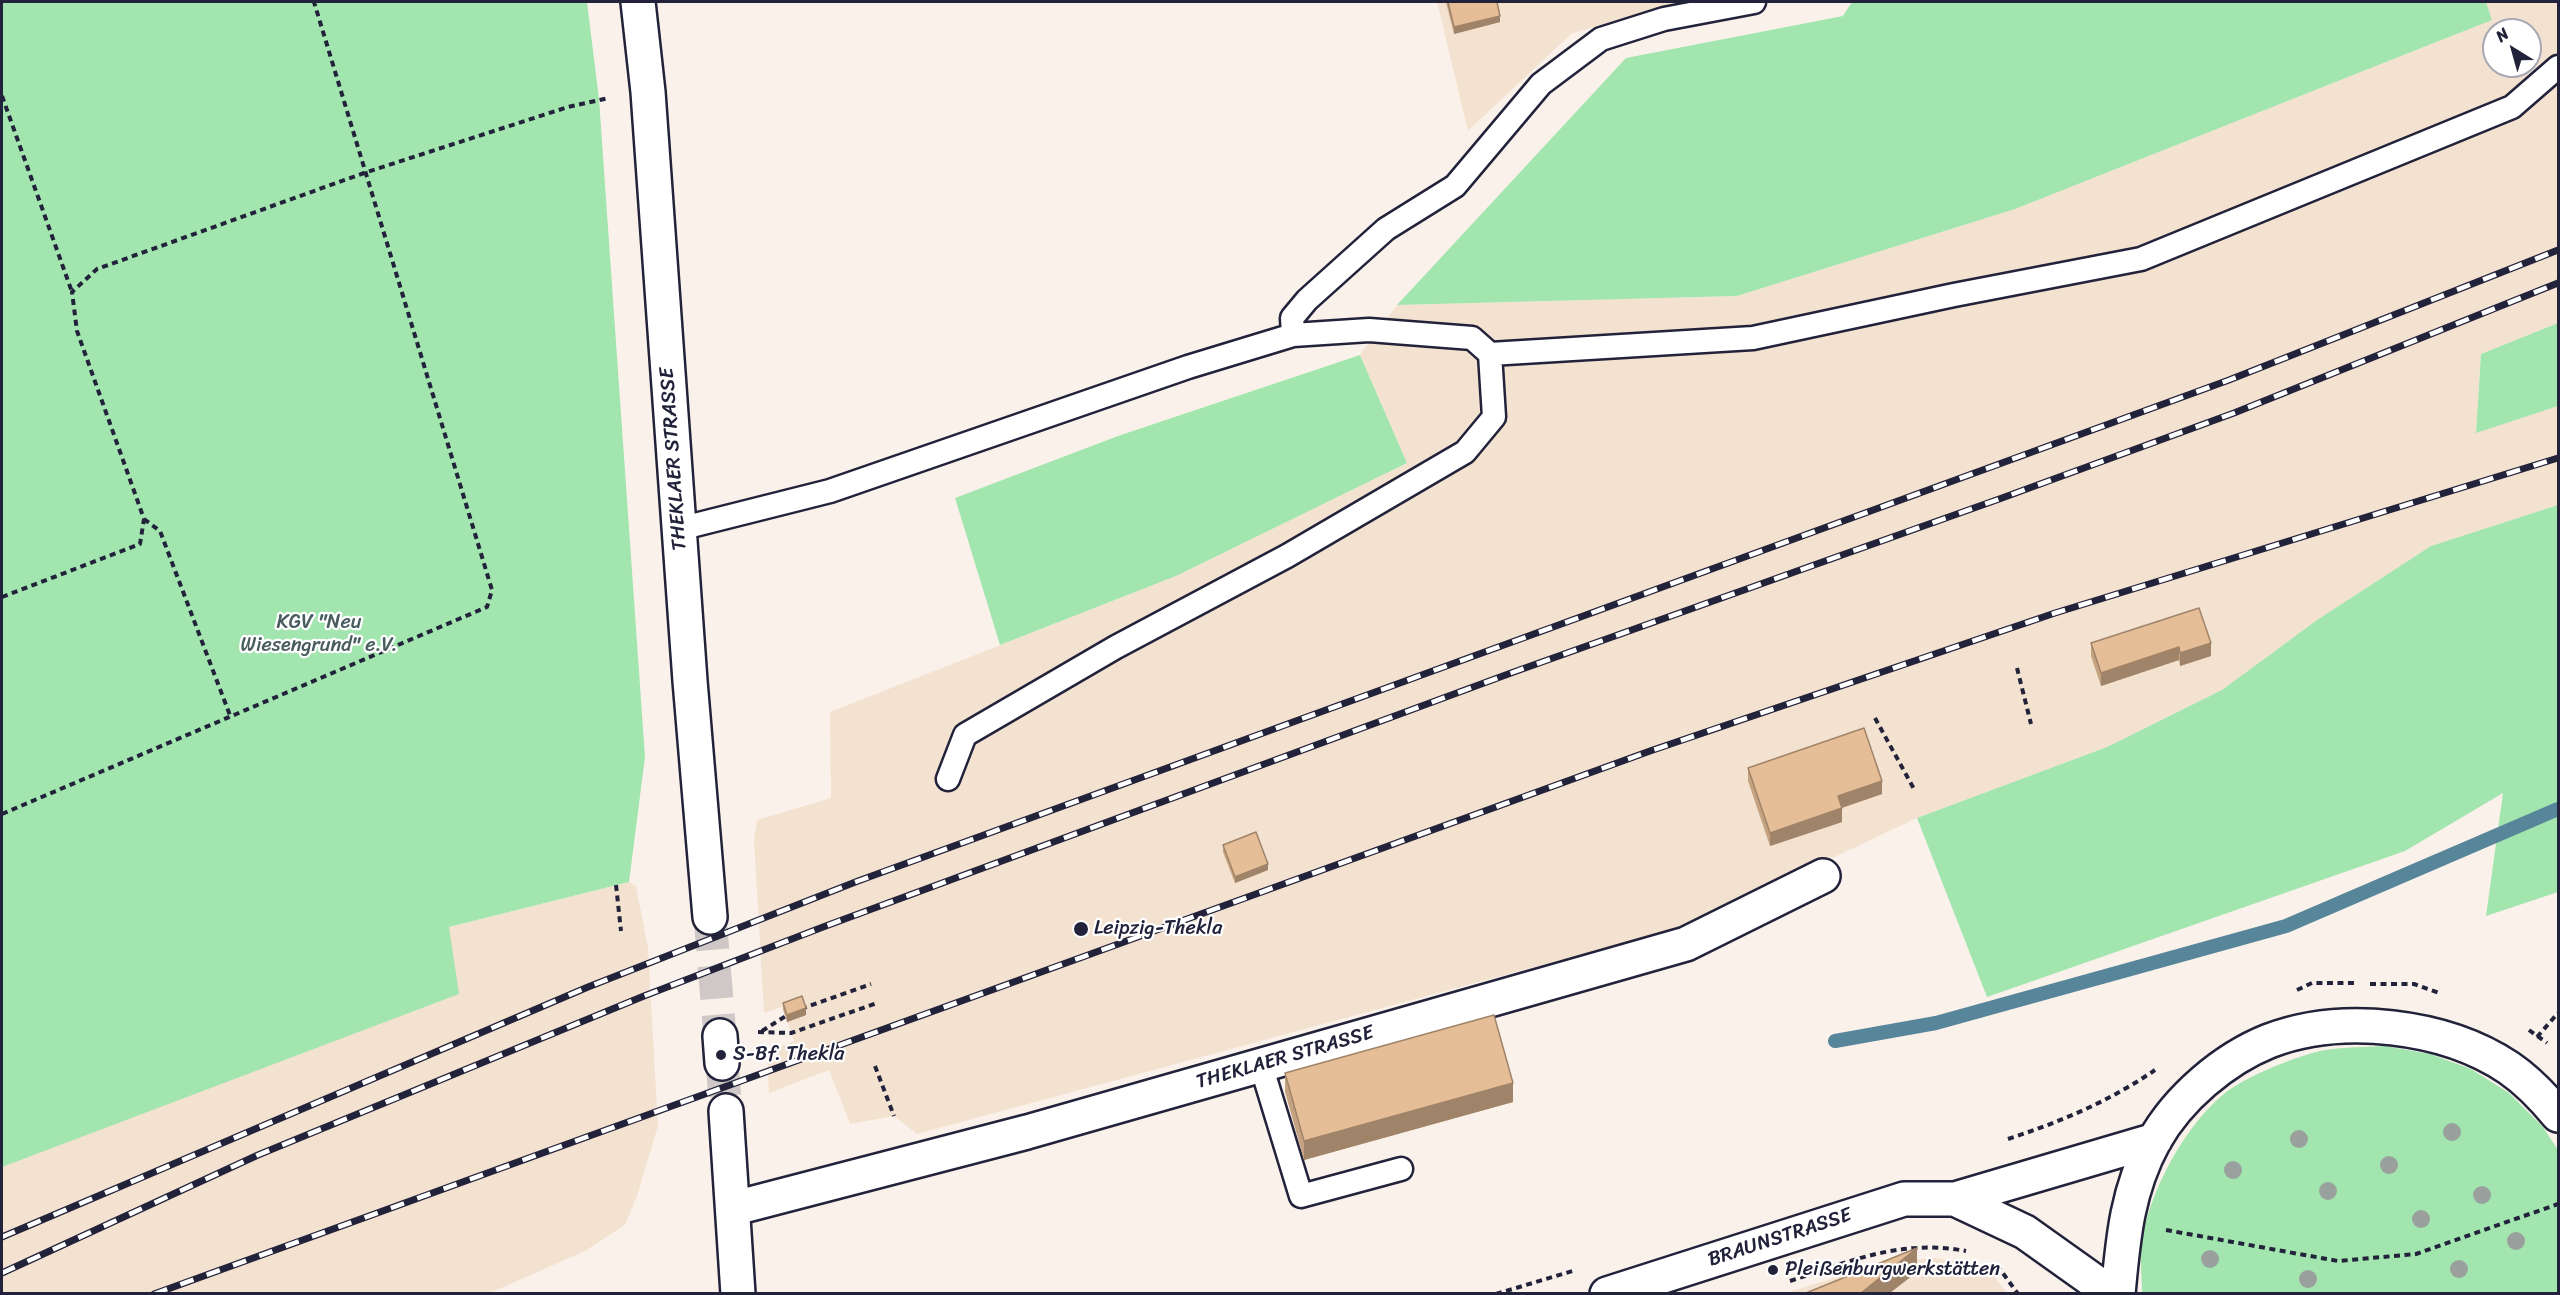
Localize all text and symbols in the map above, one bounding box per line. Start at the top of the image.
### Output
north arrow [2482,18,2542,78]
text: N [2489,20,2515,50]
street label: THEKLAER STRASSE [656,367,692,551]
park label: KGV "Neu Wiesengrund" e.V. [241,611,397,658]
place label: Leipzig-Thekla [1094,917,1222,941]
marker: Leipzig-Thekla [1072,920,1090,938]
street label: THEKLAER STRASSE [1193,1021,1377,1095]
place label: S-Bf. Thekla [733,1043,844,1067]
marker: S-Bf. Thekla [714,1048,728,1062]
street label: BRAUNSTRASSE [1705,1204,1855,1272]
place label: Pleißenburgwerkstätten [1785,1258,2000,1282]
marker: Pleißenburgwerkstätten [1766,1263,1780,1277]

